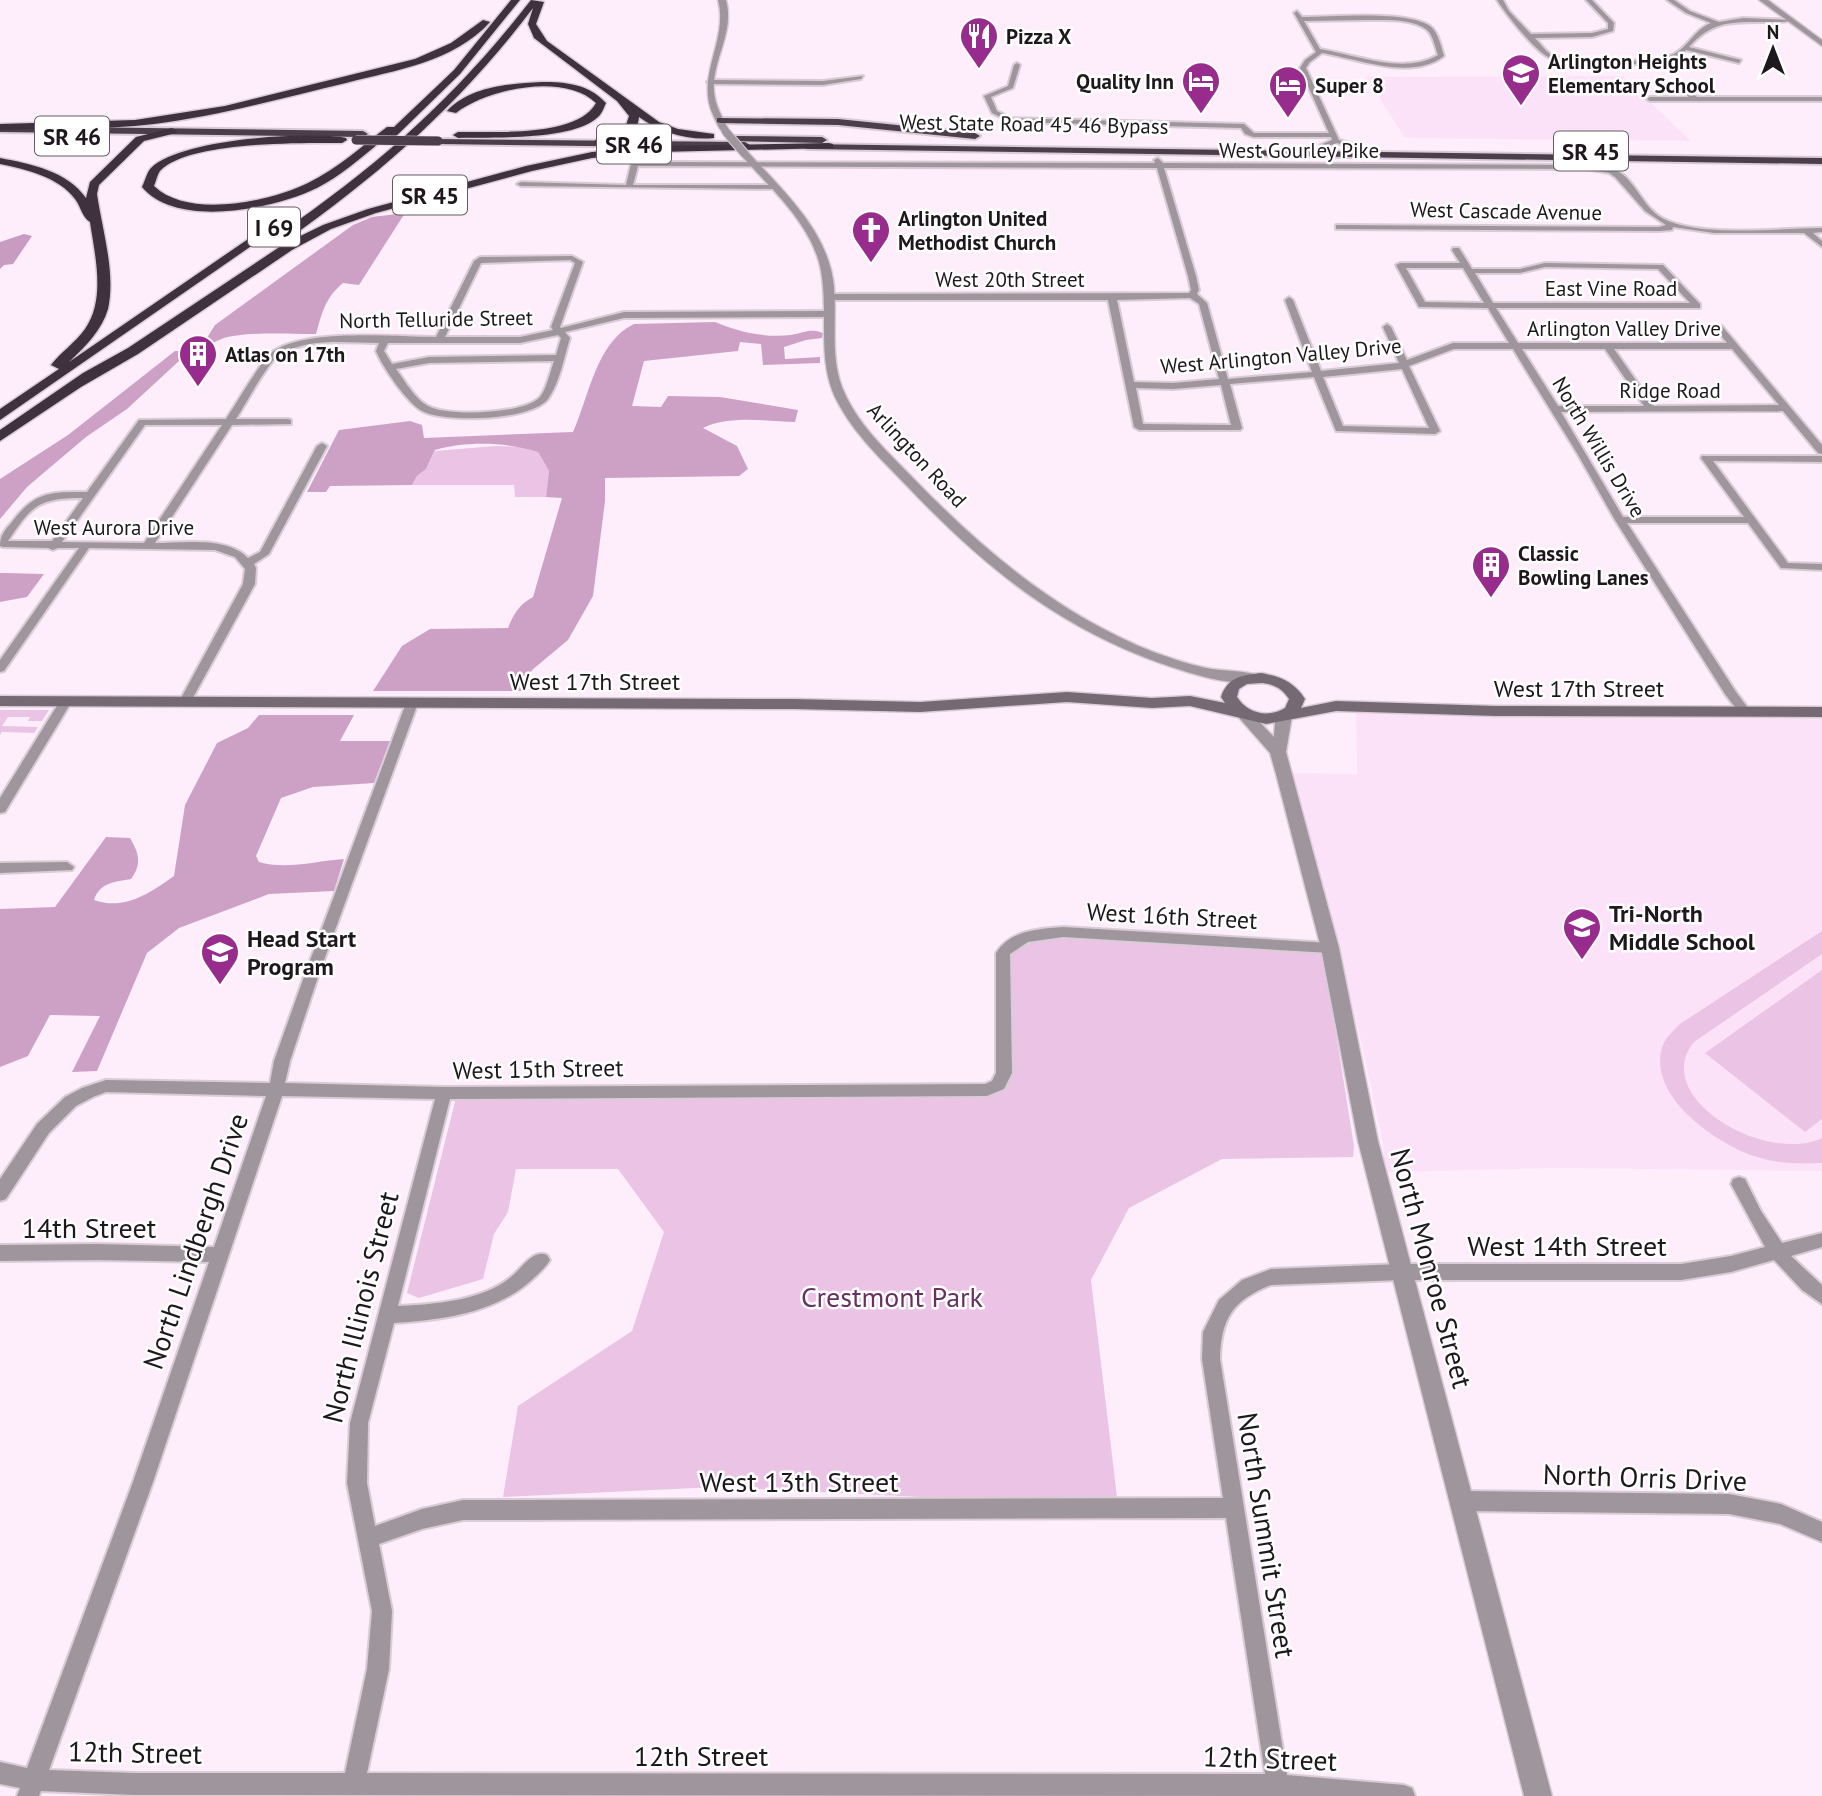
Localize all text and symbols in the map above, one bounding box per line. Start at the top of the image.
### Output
north arrow [1738,14,1808,84]
restaurant icon: Pizza X [958,15,1000,70]
text: N [1767,20,1779,44]
place label: Pizza X [1006,23,1072,50]
place label: Arlington Heights Elementary School [1548,48,1716,99]
school or university icon: Arlington Heights Elementary School [1500,52,1542,107]
hotel icon: Quality Inn [1180,60,1222,115]
hotel icon: Super 8 [1267,64,1309,119]
place label: Quality Inn [1076,68,1174,95]
place label: Super 8 [1315,72,1384,99]
street label: West State Road 45 46 Bypass [899,108,1169,140]
road number: SR 46 [35,116,109,155]
road number: SR 46 [597,125,671,164]
road number: SR 45 [1554,132,1628,170]
street label: West Gourley Pike [1219,137,1379,164]
road number: SR 45 [393,176,467,214]
street label: West Cascade Avenue [1410,196,1602,226]
place label: Arlington United Methodist Church [898,205,1056,256]
road number: I 69 [248,208,300,246]
church icon: Arlington United Methodist Church [850,209,892,264]
street label: West 20th Street [935,266,1085,293]
street label: East Vine Road [1545,275,1677,302]
street label: North Telluride Street [339,304,533,334]
street label: Arlington Valley Drive [1527,315,1721,342]
street label: West Arlington Valley Drive [1159,332,1403,380]
building icon: Atlas on 17th [177,333,219,388]
place label: Atlas on 17th [225,341,345,368]
street label: North Willis Drive [1546,372,1652,522]
street label: Ridge Road [1619,377,1721,404]
street label: Arlington Road [862,397,972,513]
street label: West Aurora Drive [34,514,194,541]
place label: Classic Bowling Lanes [1518,540,1649,591]
building icon: Classic Bowling Lanes [1470,544,1512,599]
street label: West 17th Street [510,666,680,697]
street label: West 17th Street [1494,673,1664,704]
street label: West 16th Street [1086,896,1258,936]
place label: Tri-North Middle School [1609,898,1756,957]
school or university icon: Tri-North Middle School [1561,906,1603,961]
place label: Head Start Program [247,923,357,982]
school or university icon: Head Start Program [199,931,241,986]
street label: West 15th Street [452,1052,624,1086]
street label: North Lindbergh Drive [134,1108,256,1374]
street label: North Monroe Street [1382,1144,1482,1392]
street label: North Illinois Street [313,1187,407,1427]
street label: 14th Street [22,1209,157,1246]
street label: West 14th Street [1467,1227,1667,1264]
park label: Crestmont Park [801,1278,984,1315]
street label: North Summit Street [1229,1410,1305,1661]
street label: North Orris Drive [1542,1455,1748,1499]
street label: West 13th Street [699,1463,899,1500]
street label: 12th Street [68,1732,203,1772]
street label: 12th Street [634,1737,769,1774]
street label: 12th Street [1202,1737,1338,1779]

